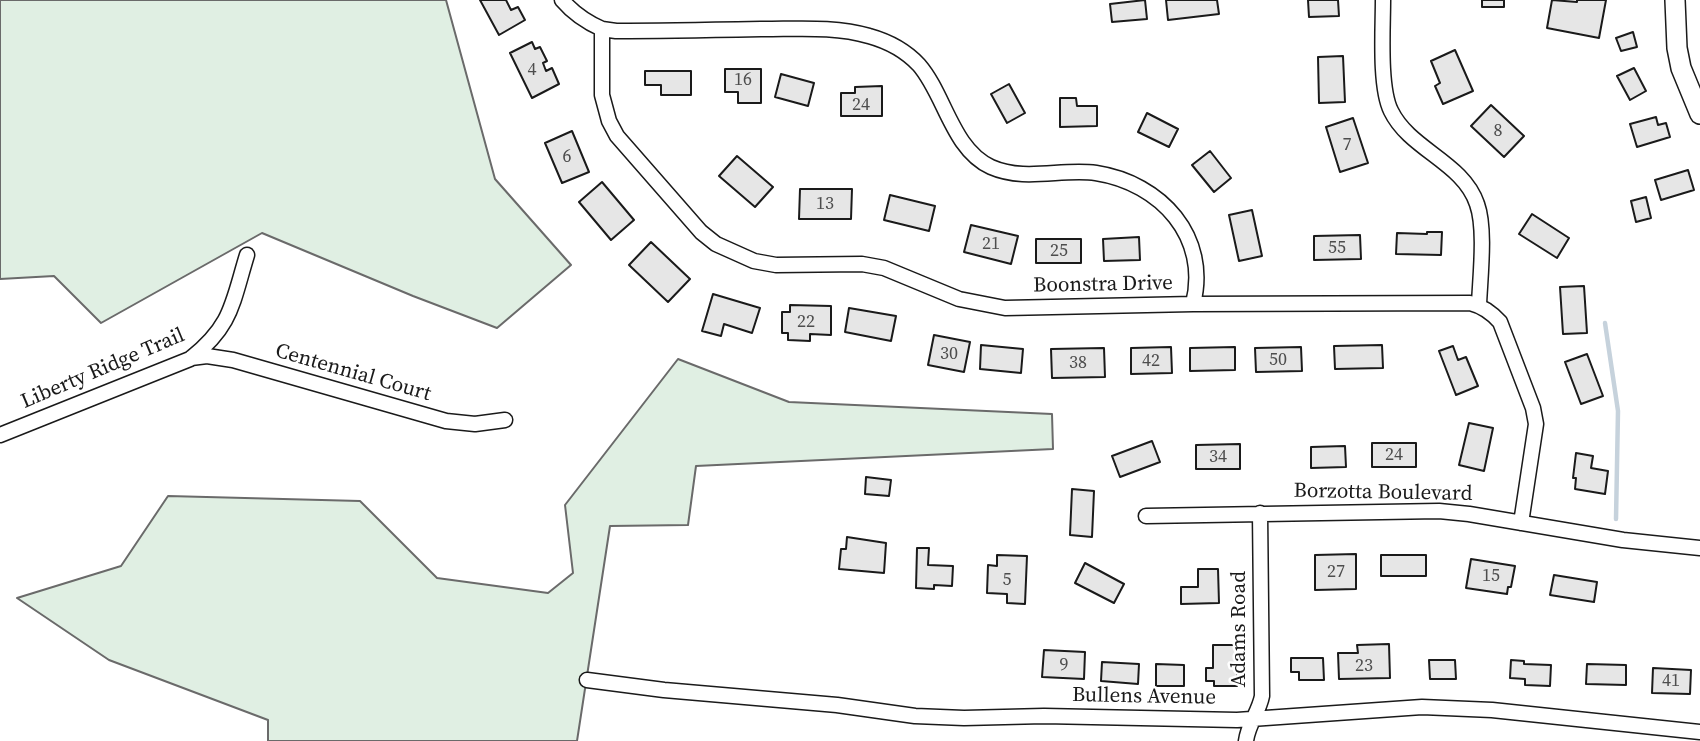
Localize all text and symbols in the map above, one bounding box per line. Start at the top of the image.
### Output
house number: 4 [528,59,536,81]
house number: 16 [734,69,752,91]
house number: 24 [852,94,870,116]
house number: 8 [1494,120,1502,142]
house number: 7 [1343,134,1351,156]
house number: 6 [563,146,571,168]
house number: 13 [816,193,834,215]
house number: 21 [982,233,1000,255]
house number: 55 [1328,237,1346,259]
house number: 25 [1050,240,1068,262]
street label: Boonstra Drive [1033,271,1173,299]
house number: 22 [797,311,815,333]
street label: Liberty Ridge Trail [17,323,189,415]
street label: Centennial Court [272,339,434,407]
house number: 30 [940,343,958,365]
house number: 50 [1269,349,1287,371]
house number: 42 [1142,350,1160,372]
house number: 38 [1069,352,1087,374]
house number: 24 [1385,444,1403,466]
house number: 34 [1209,446,1227,468]
street label: Borzotta Boulevard [1293,479,1473,507]
house number: 27 [1327,561,1345,583]
house number: 15 [1482,565,1500,587]
house number: 5 [1003,569,1011,591]
street label: Adams Road [1227,571,1253,687]
house number: 9 [1060,654,1068,676]
house number: 23 [1355,655,1373,677]
house number: 41 [1662,670,1680,692]
street label: Bullens Avenue [1072,683,1216,711]

